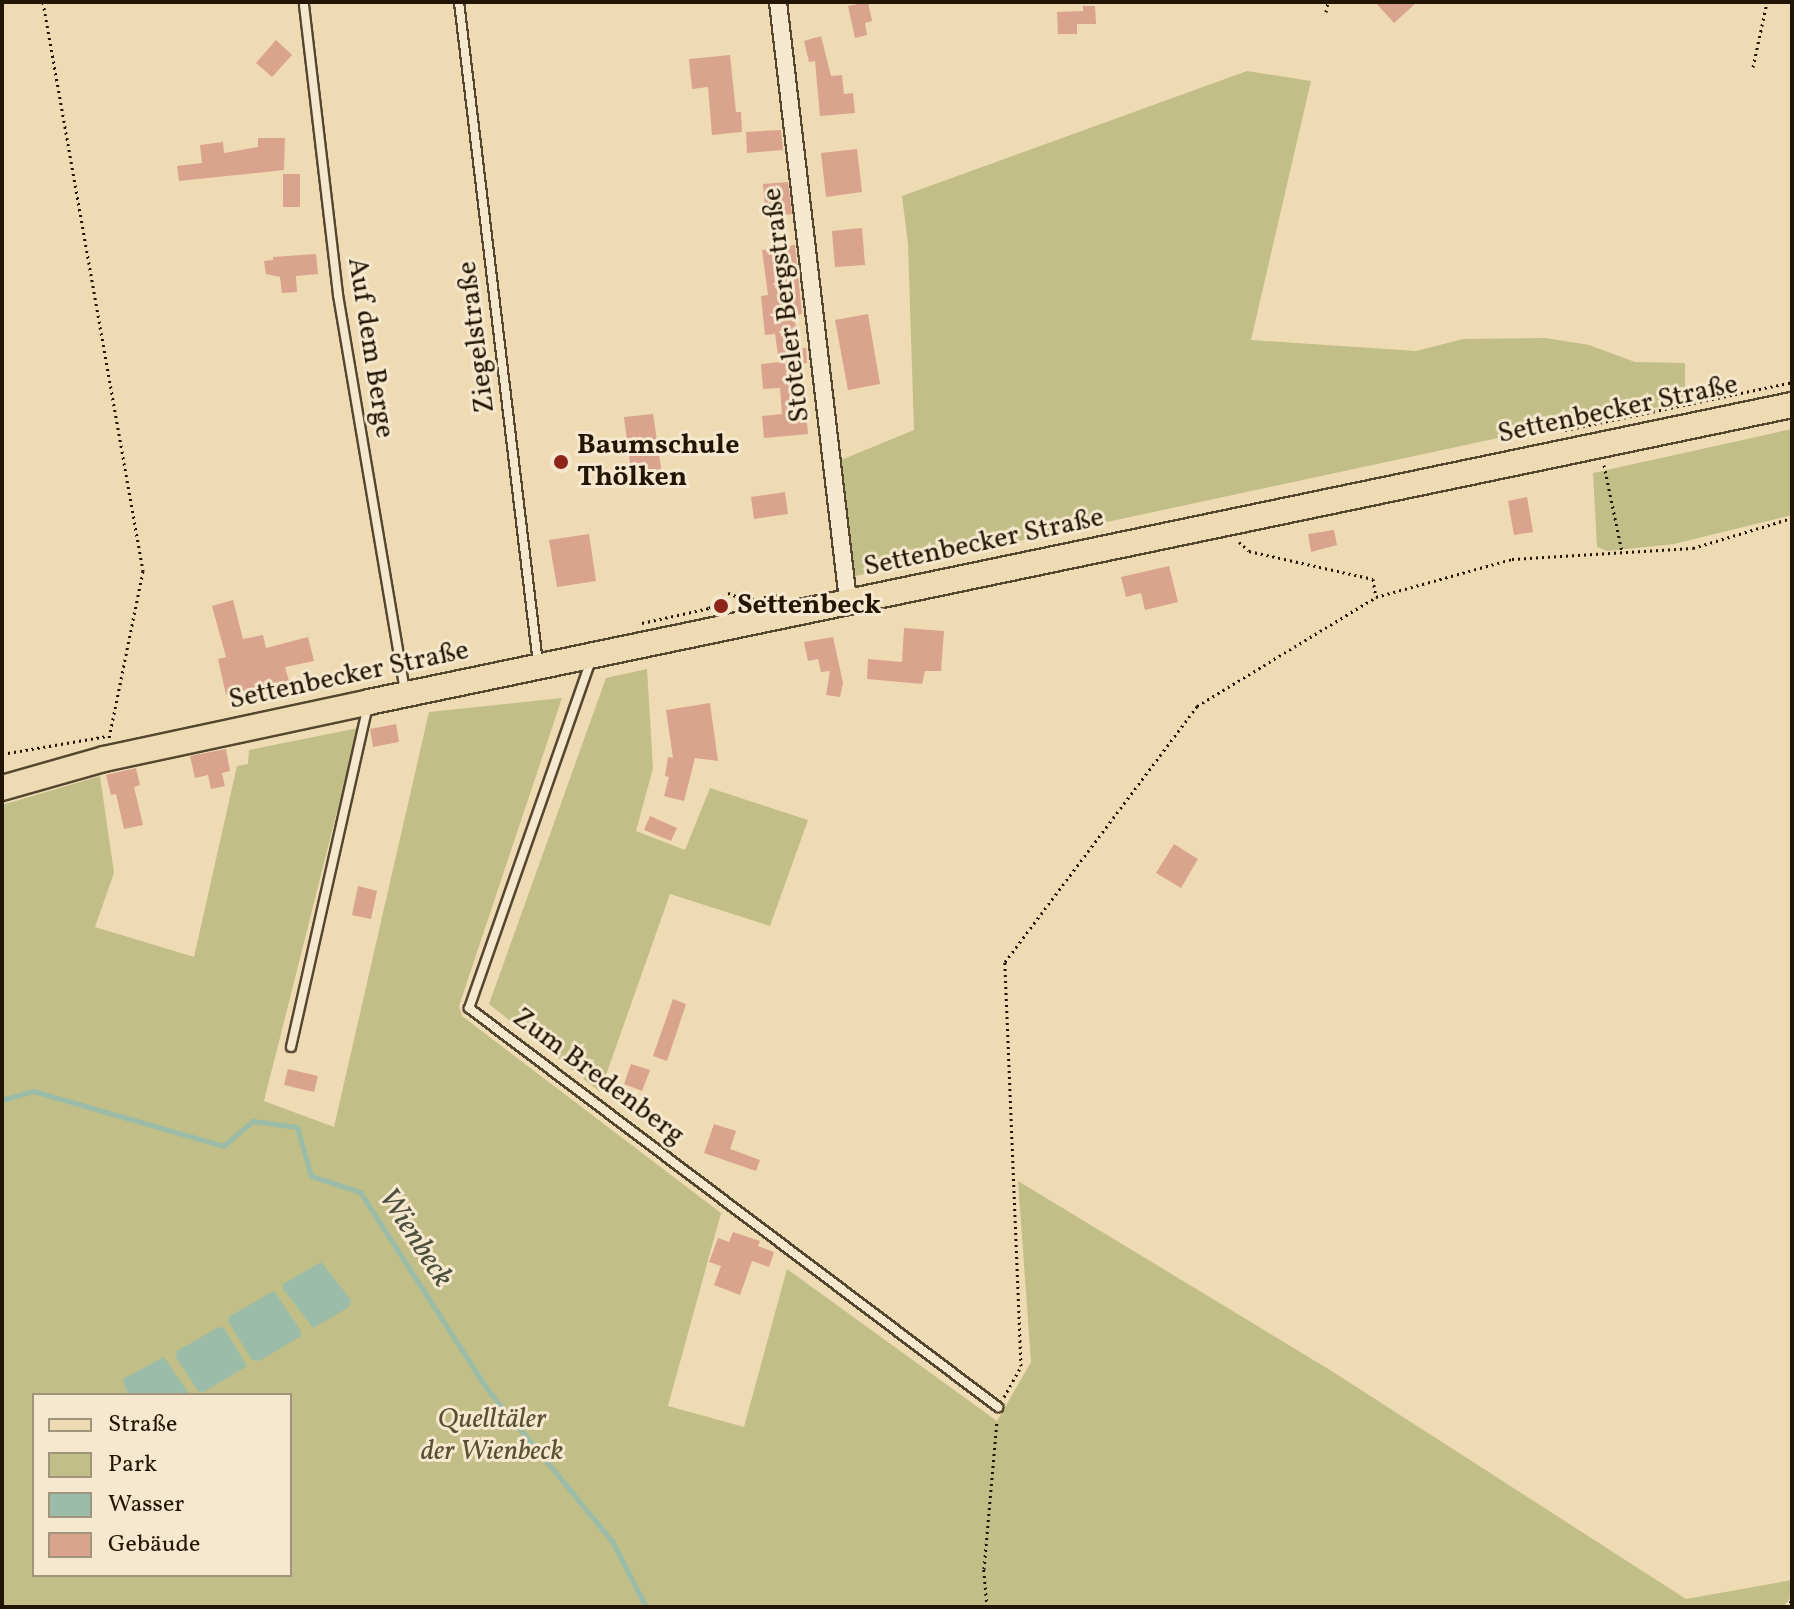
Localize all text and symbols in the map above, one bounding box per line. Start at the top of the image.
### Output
street label: Stoteler Bergstraße [756,186,818,424]
street label: Auf dem Berge [339,257,401,439]
street label: Ziegelstraße [451,259,503,415]
street label: Settenbecker Straße [1495,368,1741,452]
place label: Baumschule Thölken [577,429,739,495]
marker: Baumschule Thölken [552,453,570,471]
street label: Settenbecker Straße [861,501,1107,585]
place label: Settenbeck [737,589,881,623]
marker: Settenbeck [712,597,730,615]
street label: Settenbecker Straße [226,634,472,718]
street label: Zum Bredenberg [505,1001,691,1153]
water label: Wienbeck [370,1182,460,1294]
legend [32,1393,292,1577]
park label: Quelltäler der Wienbeck [421,1403,563,1469]
text: Straße [108,1408,177,1442]
text: Park [108,1448,157,1482]
text: Wasser [108,1488,184,1522]
text: Gebäude [108,1528,200,1562]

